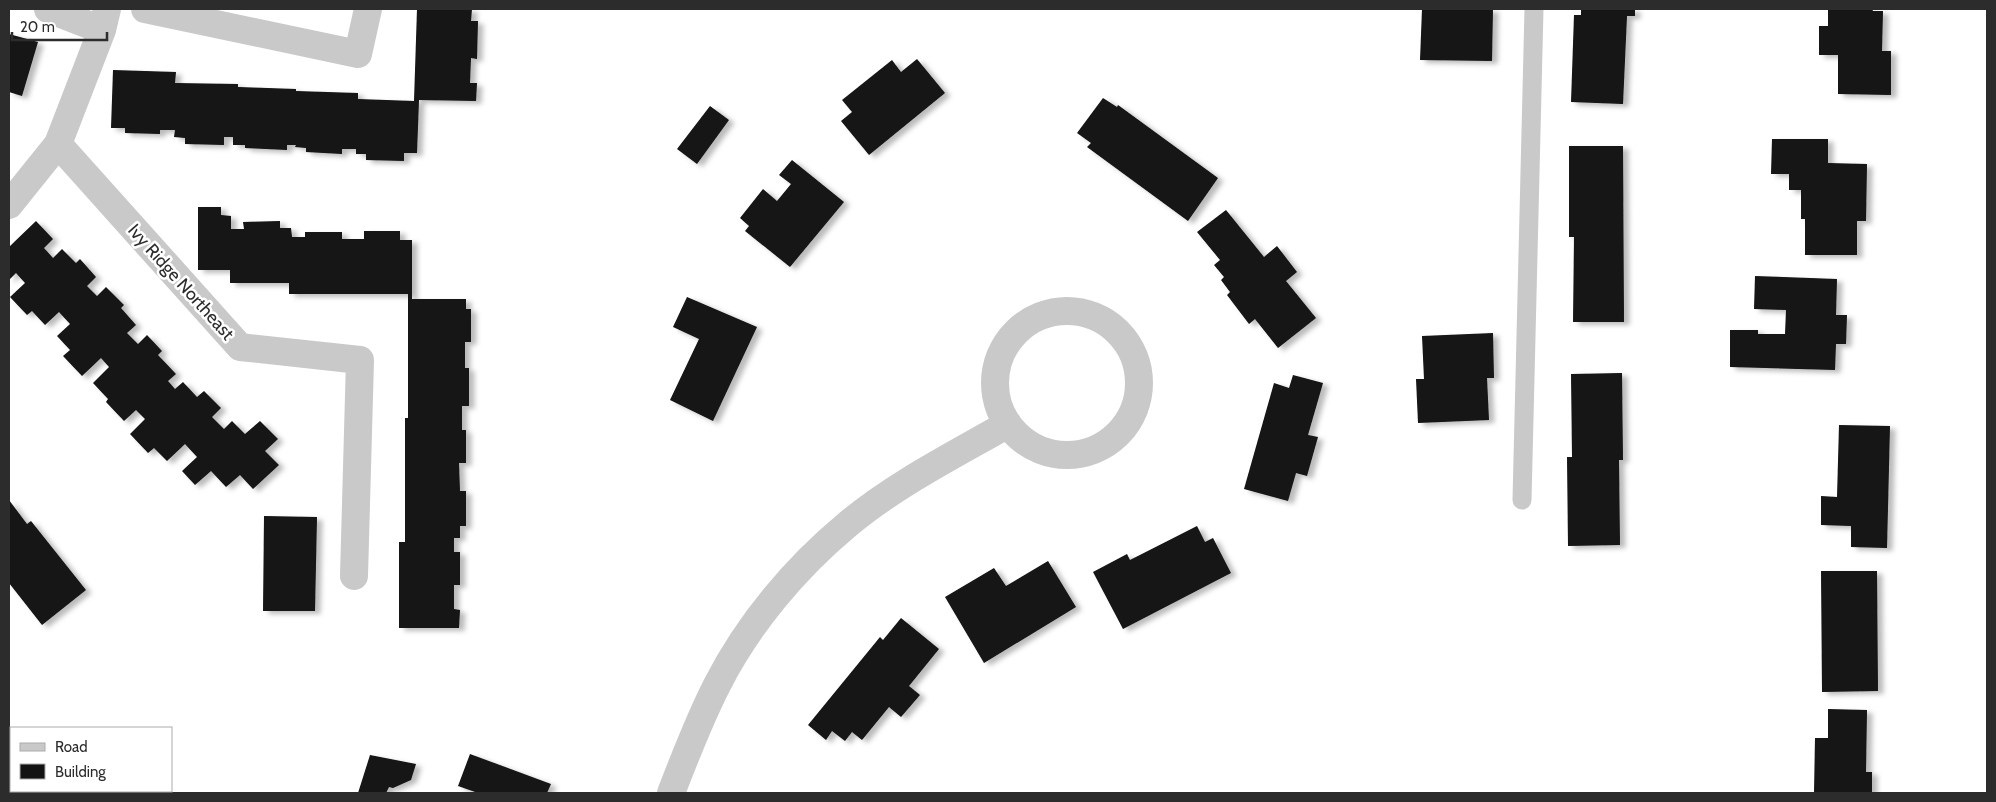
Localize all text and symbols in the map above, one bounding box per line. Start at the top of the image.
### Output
scale bar [12,10,108,42]
text: 20 m [20,18,55,36]
street label: Ivy Ridge Northeast [123,219,239,345]
legend [10,727,172,792]
text: Road [55,738,88,756]
text: Building [55,763,106,781]

